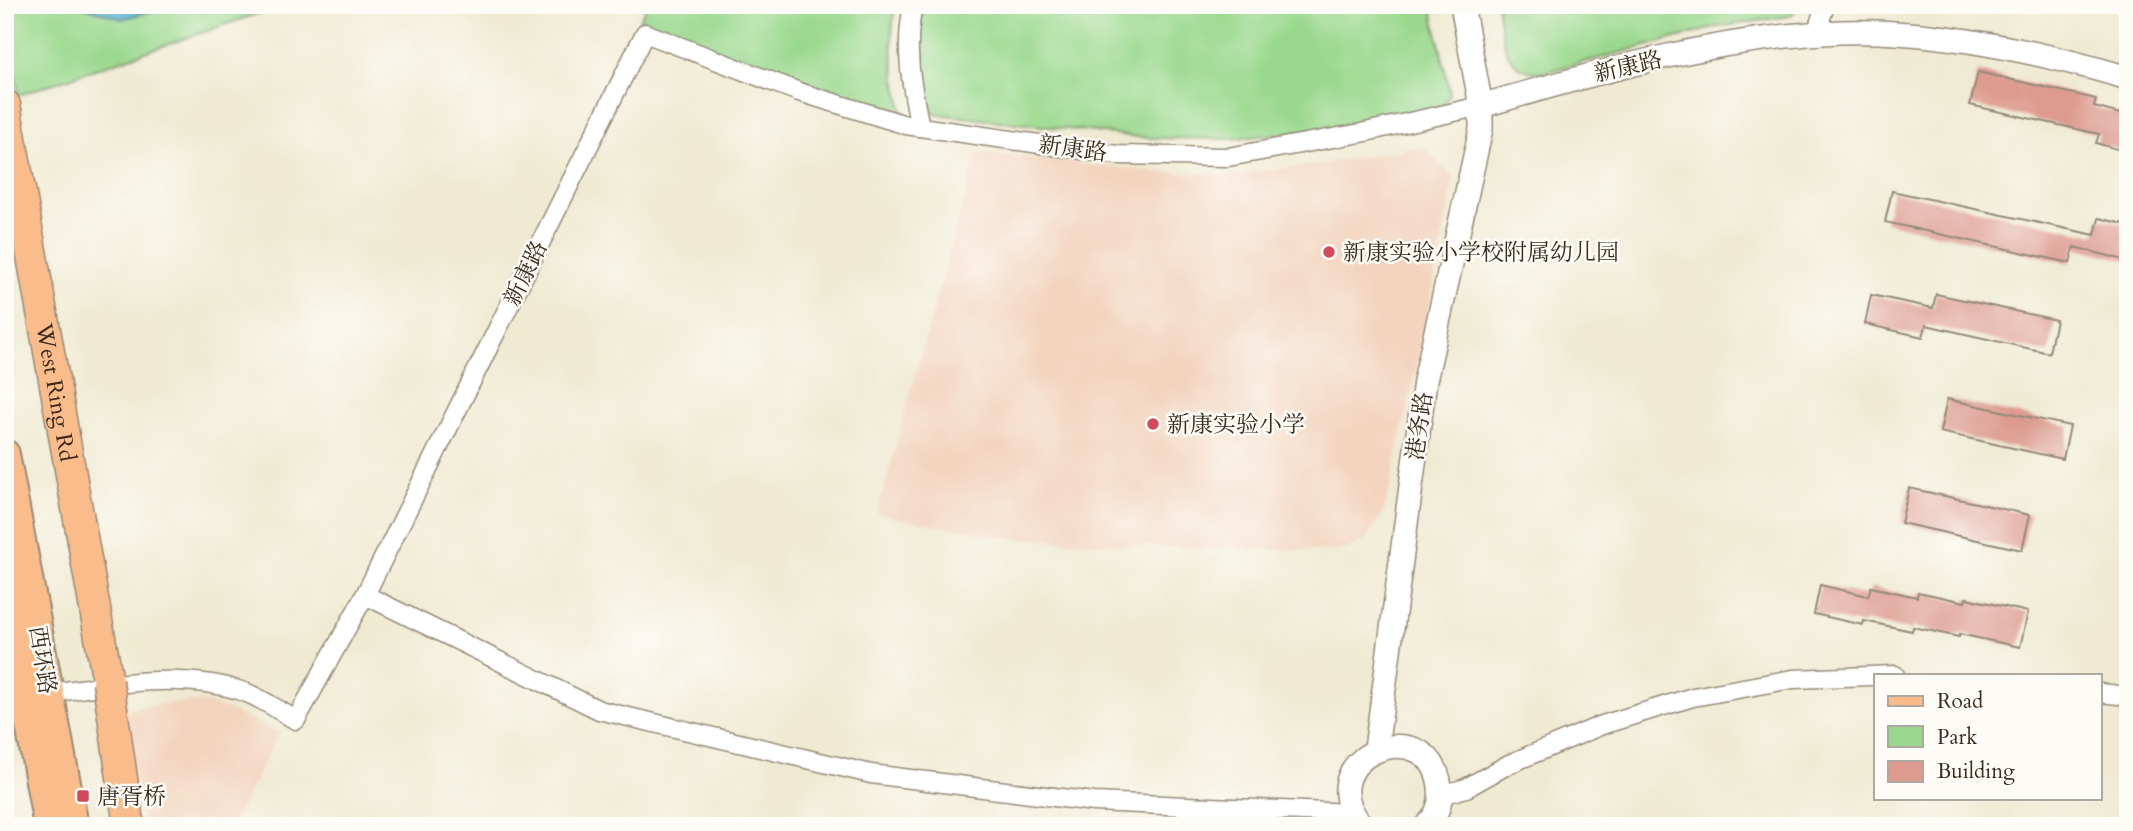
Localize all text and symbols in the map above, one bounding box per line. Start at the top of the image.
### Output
street label: 新康路 [1591,44,1665,89]
street label: 新康路 [1037,128,1109,169]
street label: 新康路 [496,235,555,311]
place label: 新康实验小学校附属幼儿园 [1343,237,1619,268]
marker: 新康实验小学校附属幼儿园 [1321,244,1337,260]
street label: West Ring Rd [28,320,83,465]
street label: 港务路 [1399,390,1440,462]
place label: 新康实验小学 [1167,409,1305,440]
marker: 新康实验小学 [1145,416,1161,432]
street label: 西环路 [22,624,63,697]
legend [1874,674,2102,800]
text: Road [1937,687,1983,716]
text: Park [1937,723,1978,752]
text: Building [1937,757,2015,786]
place label: 唐胥桥 [97,781,166,812]
marker: 唐胥桥 [75,788,91,804]

